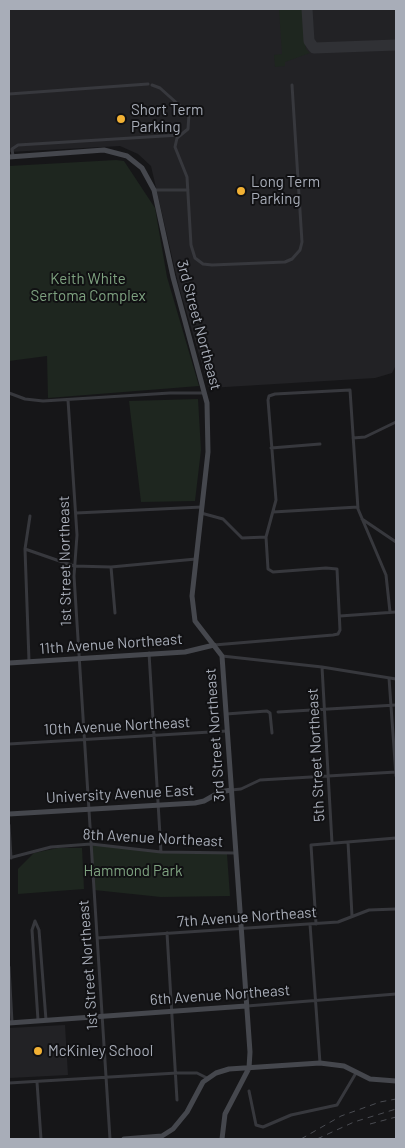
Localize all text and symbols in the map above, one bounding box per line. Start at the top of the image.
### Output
place label: Short Term Parking [131,101,203,136]
marker: Short Term Parking [115,113,127,125]
place label: Long Term Parking [251,173,320,208]
marker: Long Term Parking [235,185,247,197]
street label: 3rd Street Northeast [173,258,225,392]
park label: Keith White Sertoma Complex [30,270,146,305]
street label: 1st Street Northeast [55,496,75,626]
street label: 11th Avenue Northeast [39,630,183,658]
street label: 3rd Street Northeast [201,668,229,802]
street label: 5th Street Northeast [304,688,328,822]
street label: 10th Avenue Northeast [43,713,191,739]
street label: University Avenue East [45,781,195,807]
street label: 8th Avenue Northeast [82,825,224,851]
park label: Hammond Park [84,862,182,880]
street label: 1st Street Northeast [74,899,102,1031]
street label: 7th Avenue Northeast [177,903,317,931]
street label: 6th Avenue Northeast [149,981,291,1009]
place label: McKinley School [48,1042,153,1060]
marker: McKinley School [32,1045,44,1057]

